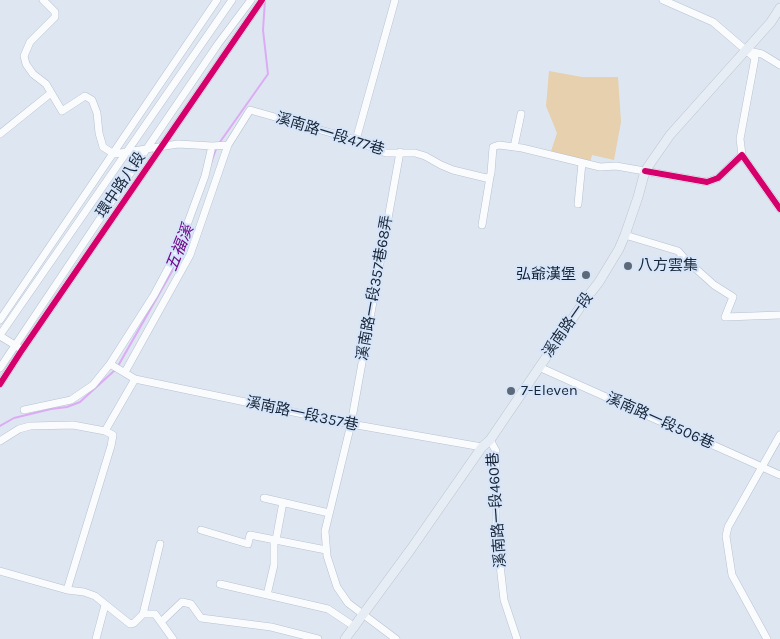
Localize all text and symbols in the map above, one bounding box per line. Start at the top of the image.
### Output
street label: 溪南路一段477巷 [274,109,386,159]
street label: 環中路八段 [93,149,149,221]
street label: 溪南路一段357巷68弄 [353,214,397,362]
water label: 五福溪 [162,222,198,274]
place label: 八方雲集 [638,257,698,275]
marker: 八方雲集 [622,260,634,272]
place label: 弘爺漢堡 [516,266,576,284]
marker: 弘爺漢堡 [580,269,592,281]
street label: 溪南路一段 [539,289,597,361]
place label: 7-Eleven [521,382,578,400]
marker: 7-Eleven [505,385,517,397]
street label: 溪南路一段506巷 [603,389,717,453]
street label: 溪南路一段357巷 [244,393,360,435]
street label: 溪南路一段460巷 [484,452,510,568]

